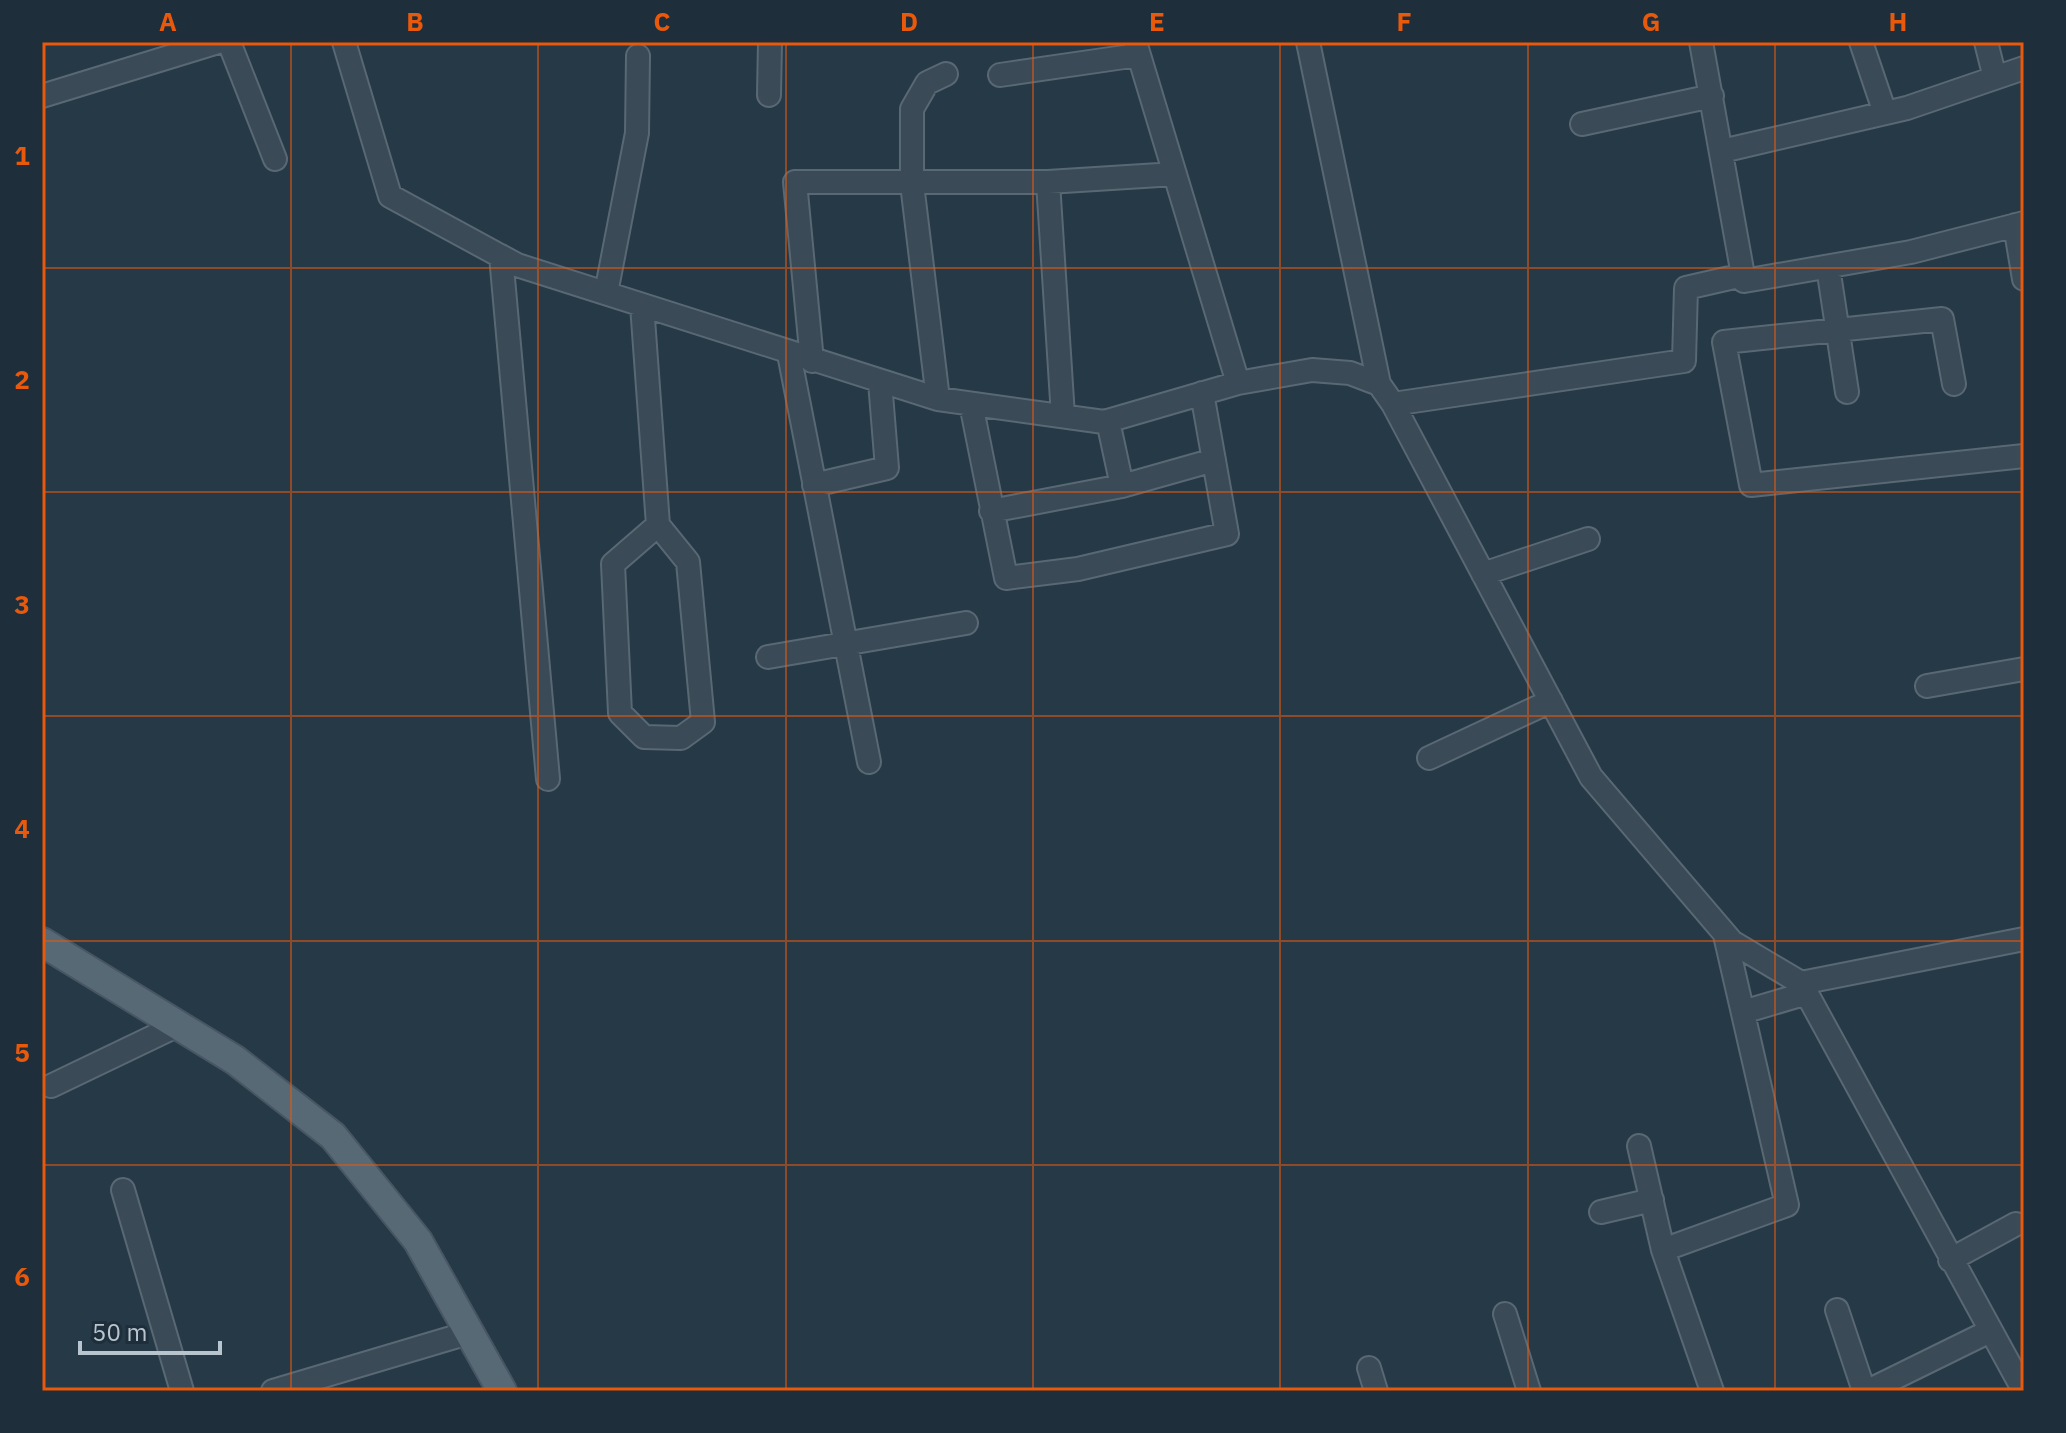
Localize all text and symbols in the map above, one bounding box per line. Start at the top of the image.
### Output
text: A [159,4,177,38]
text: B [406,4,424,38]
text: C [654,4,671,38]
text: D [900,4,918,38]
text: E [1149,4,1165,38]
text: F [1396,4,1412,38]
text: G [1642,4,1660,38]
text: H [1889,4,1907,38]
text: 1 [14,138,30,172]
text: 2 [14,362,30,396]
text: 3 [14,587,30,621]
text: 4 [14,811,30,845]
text: 5 [14,1035,30,1069]
text: 6 [14,1259,30,1293]
scale bar [80,1305,220,1355]
text: 50 m [92,1316,147,1348]

